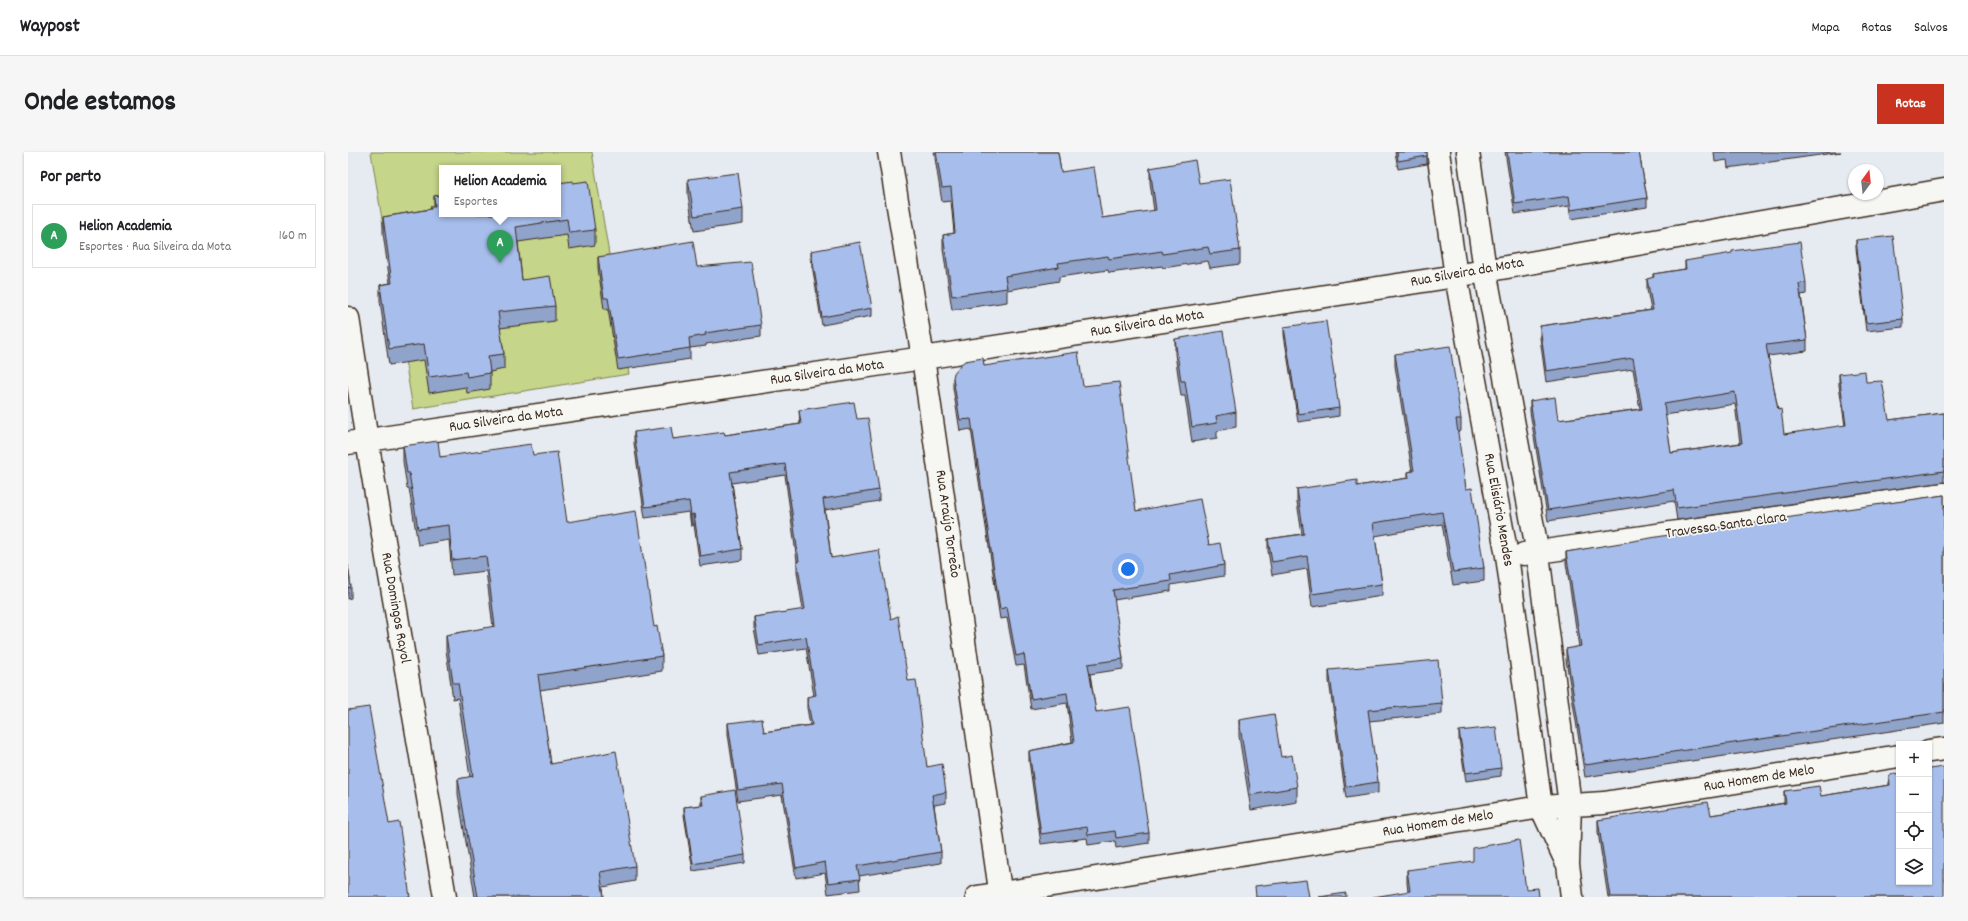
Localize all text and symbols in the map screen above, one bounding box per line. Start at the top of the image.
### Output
text: Waypost [20,14,80,41]
text: Mapa [1811,18,1839,38]
text: Rotas [1861,18,1892,38]
text: Salvos [1914,18,1948,38]
text: Onde estamos [24,84,176,124]
button: Rotas [1877,84,1944,124]
north arrow [1848,164,1884,200]
popup [439,165,561,217]
text: Por perto [40,166,101,190]
text: Helion Academia [454,171,546,193]
text: Esportes [454,193,498,212]
text: Helion Academia [79,216,172,238]
text: A [50,227,58,246]
text: 160 m [279,227,307,246]
pin: A [487,230,513,263]
text: Esportes · Rua Silveira da Mota [79,238,231,257]
street label: Rua Silveira da Mota [1409,252,1526,294]
street label: Rua Silveira da Mota [1089,304,1206,344]
street label: Rua Silveira da Mota [769,354,886,392]
street label: Rua Silveira da Mota [448,401,565,439]
street label: Rua Elisiário Mendes [1477,452,1519,568]
street label: Rua Araújo Torreão [929,469,966,580]
street label: Travessa Santa Clara [1664,507,1789,545]
street label: Rua Domingos Rayol [374,551,416,666]
your location [1118,559,1138,579]
map controls [1896,741,1932,885]
button: + [1896,741,1932,777]
street label: Rua Homem de Melo [1702,759,1816,799]
button: − [1896,777,1932,813]
street label: Rua Homem de Melo [1381,804,1495,844]
button: locate [1896,813,1932,849]
button: layers [1896,849,1932,885]

